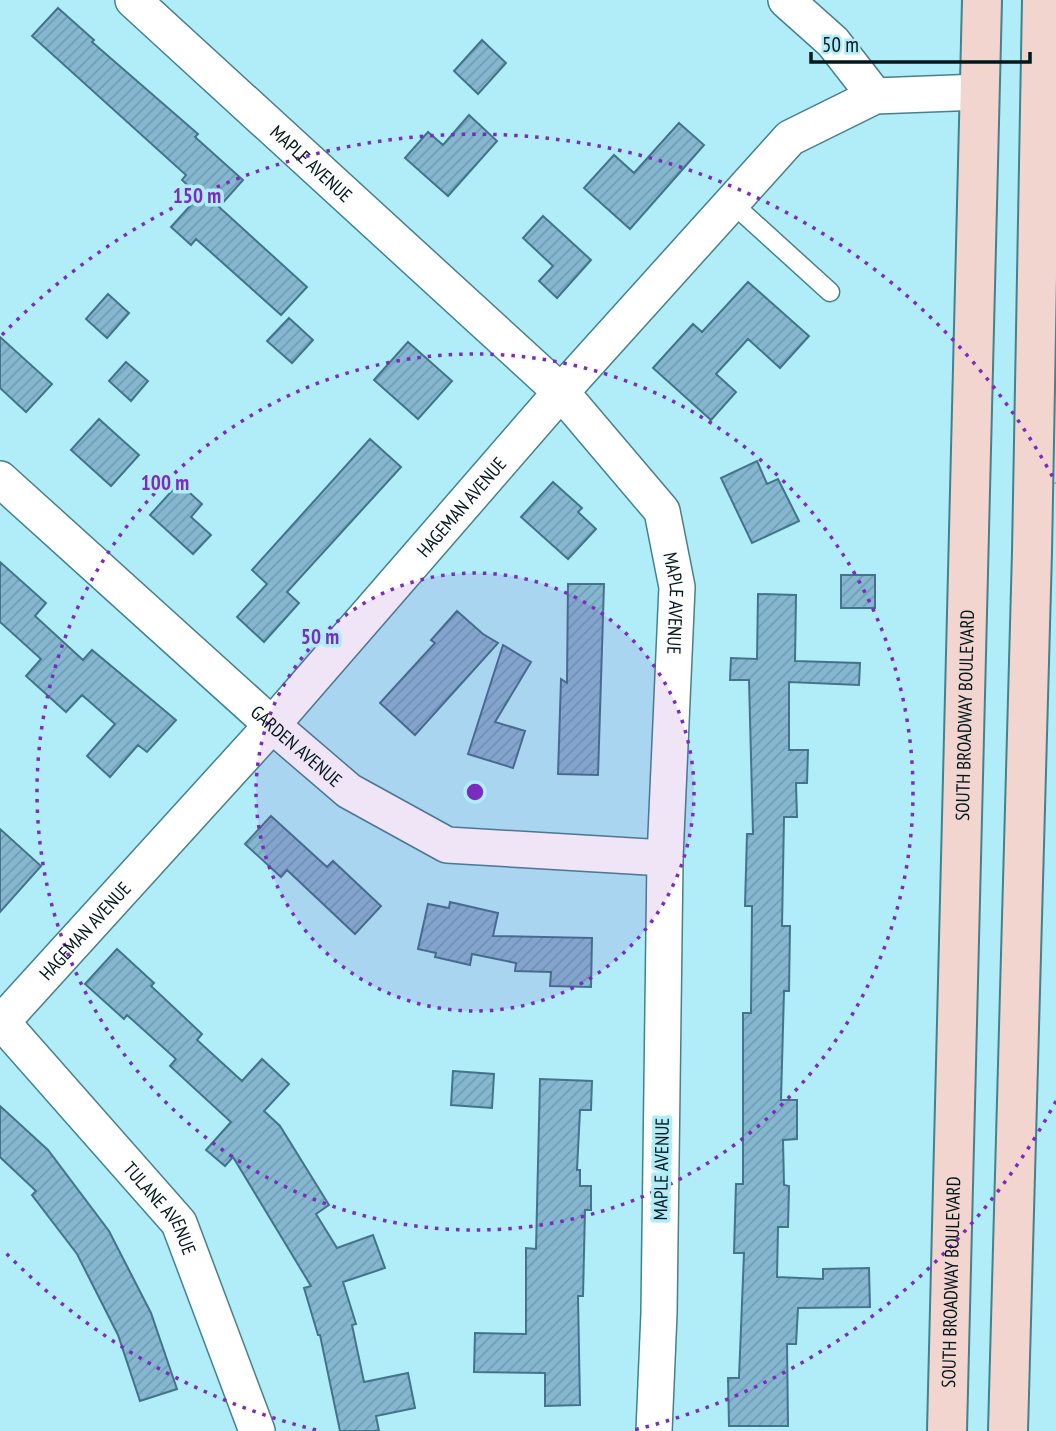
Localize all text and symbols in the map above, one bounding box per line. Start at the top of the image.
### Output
scale bar [811,21,1030,65]
text: 50 m [822,31,859,58]
street label: MAPLE AVENUE [265,120,357,207]
text: 150 m [173,182,221,209]
street label: HAGEMAN AVENUE [411,452,511,562]
text: 100 m [141,469,189,496]
street label: MAPLE AVENUE [658,550,689,655]
street label: SOUTH BROADWAY BOULEVARD [950,609,979,821]
text: 50 m [301,623,339,650]
street label: GARDEN AVENUE [246,700,347,792]
centre of rings [463,780,487,804]
street label: HAGEMAN AVENUE [34,877,136,985]
street label: MAPLE AVENUE [648,1117,674,1221]
street label: TULANE AVENUE [118,1157,202,1258]
street label: SOUTH BROADWAY BOULEVARD [936,1176,965,1388]

